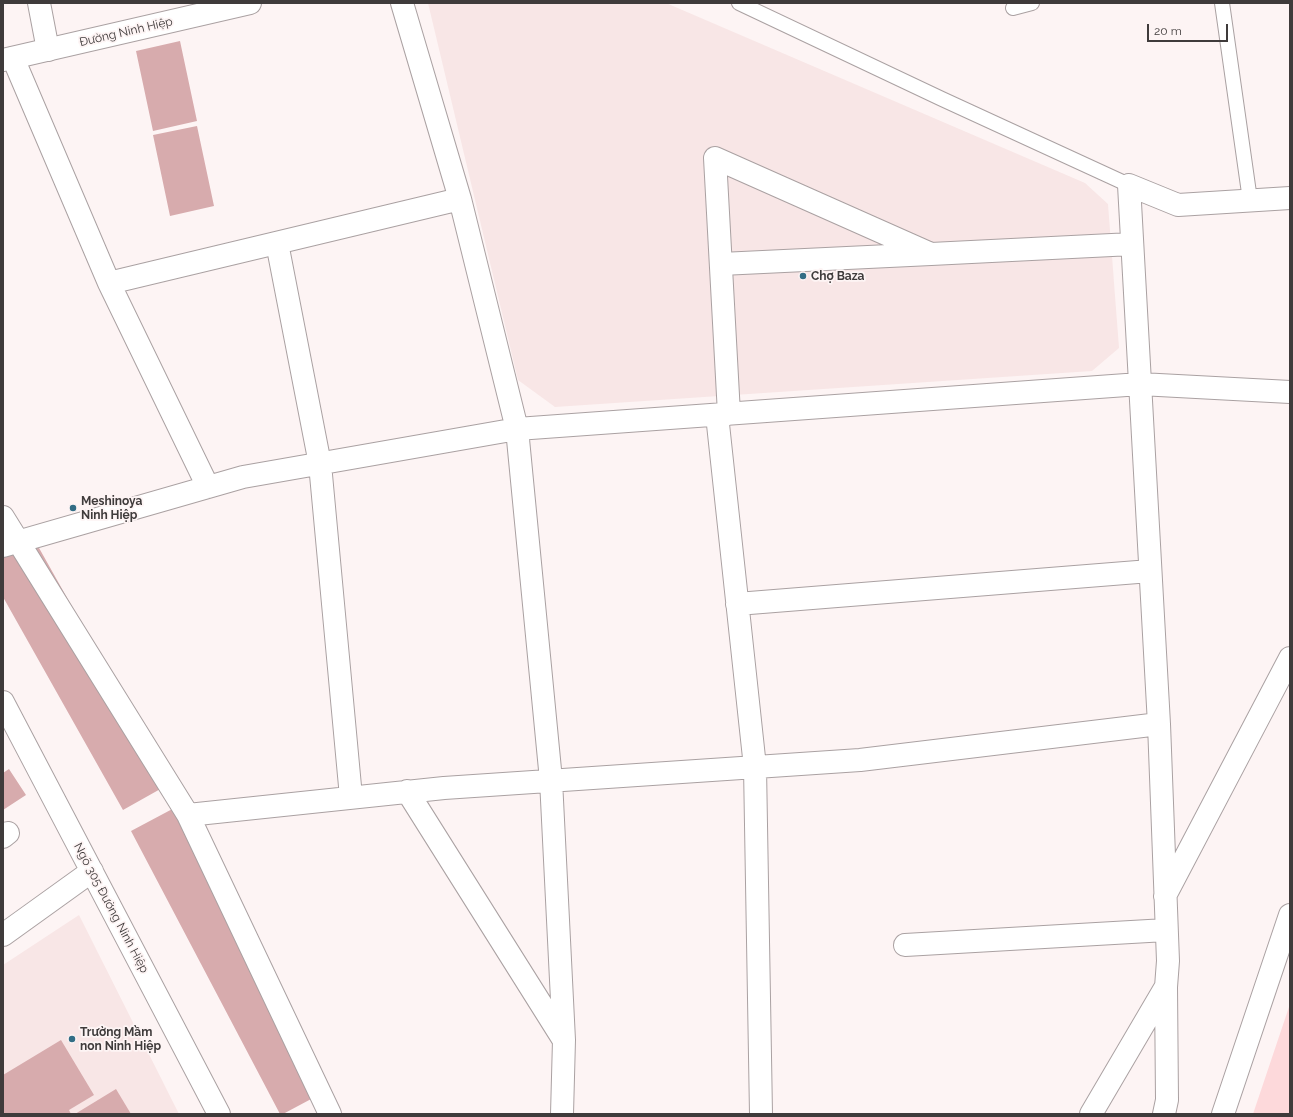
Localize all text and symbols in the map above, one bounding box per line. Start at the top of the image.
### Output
street label: Đường Ninh Hiệp [78,14,174,50]
scale bar [1149,16,1230,42]
text: 20 m [1154,24,1182,38]
place label: Chợ Baza [811,269,864,283]
marker: Chợ Baza [798,271,808,281]
place label: Meshinoya Ninh Hiệp [81,494,142,522]
marker: Meshinoya Ninh Hiệp [68,503,78,513]
street label: Ngõ 305 Đường Ninh Hiệp [71,840,151,976]
place label: Trường Mầm non Ninh Hiệp [80,1025,161,1053]
marker: Trường Mầm non Ninh Hiệp [67,1034,77,1044]

